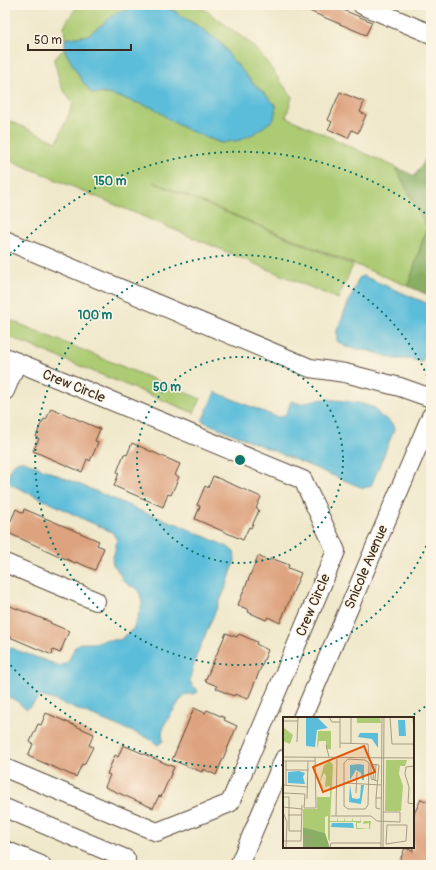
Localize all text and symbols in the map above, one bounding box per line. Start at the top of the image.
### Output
scale bar [28,26,131,52]
text: 50 m [34,33,62,48]
text: 150 m [94,174,127,189]
text: 100 m [78,308,113,323]
street label: Crew Circle [40,366,108,406]
text: 50 m [153,380,181,395]
centre of rings [233,453,247,467]
street label: Snicole Avenue [341,522,391,612]
street label: Crew Circle [292,571,334,639]
inset map [283,717,414,848]

